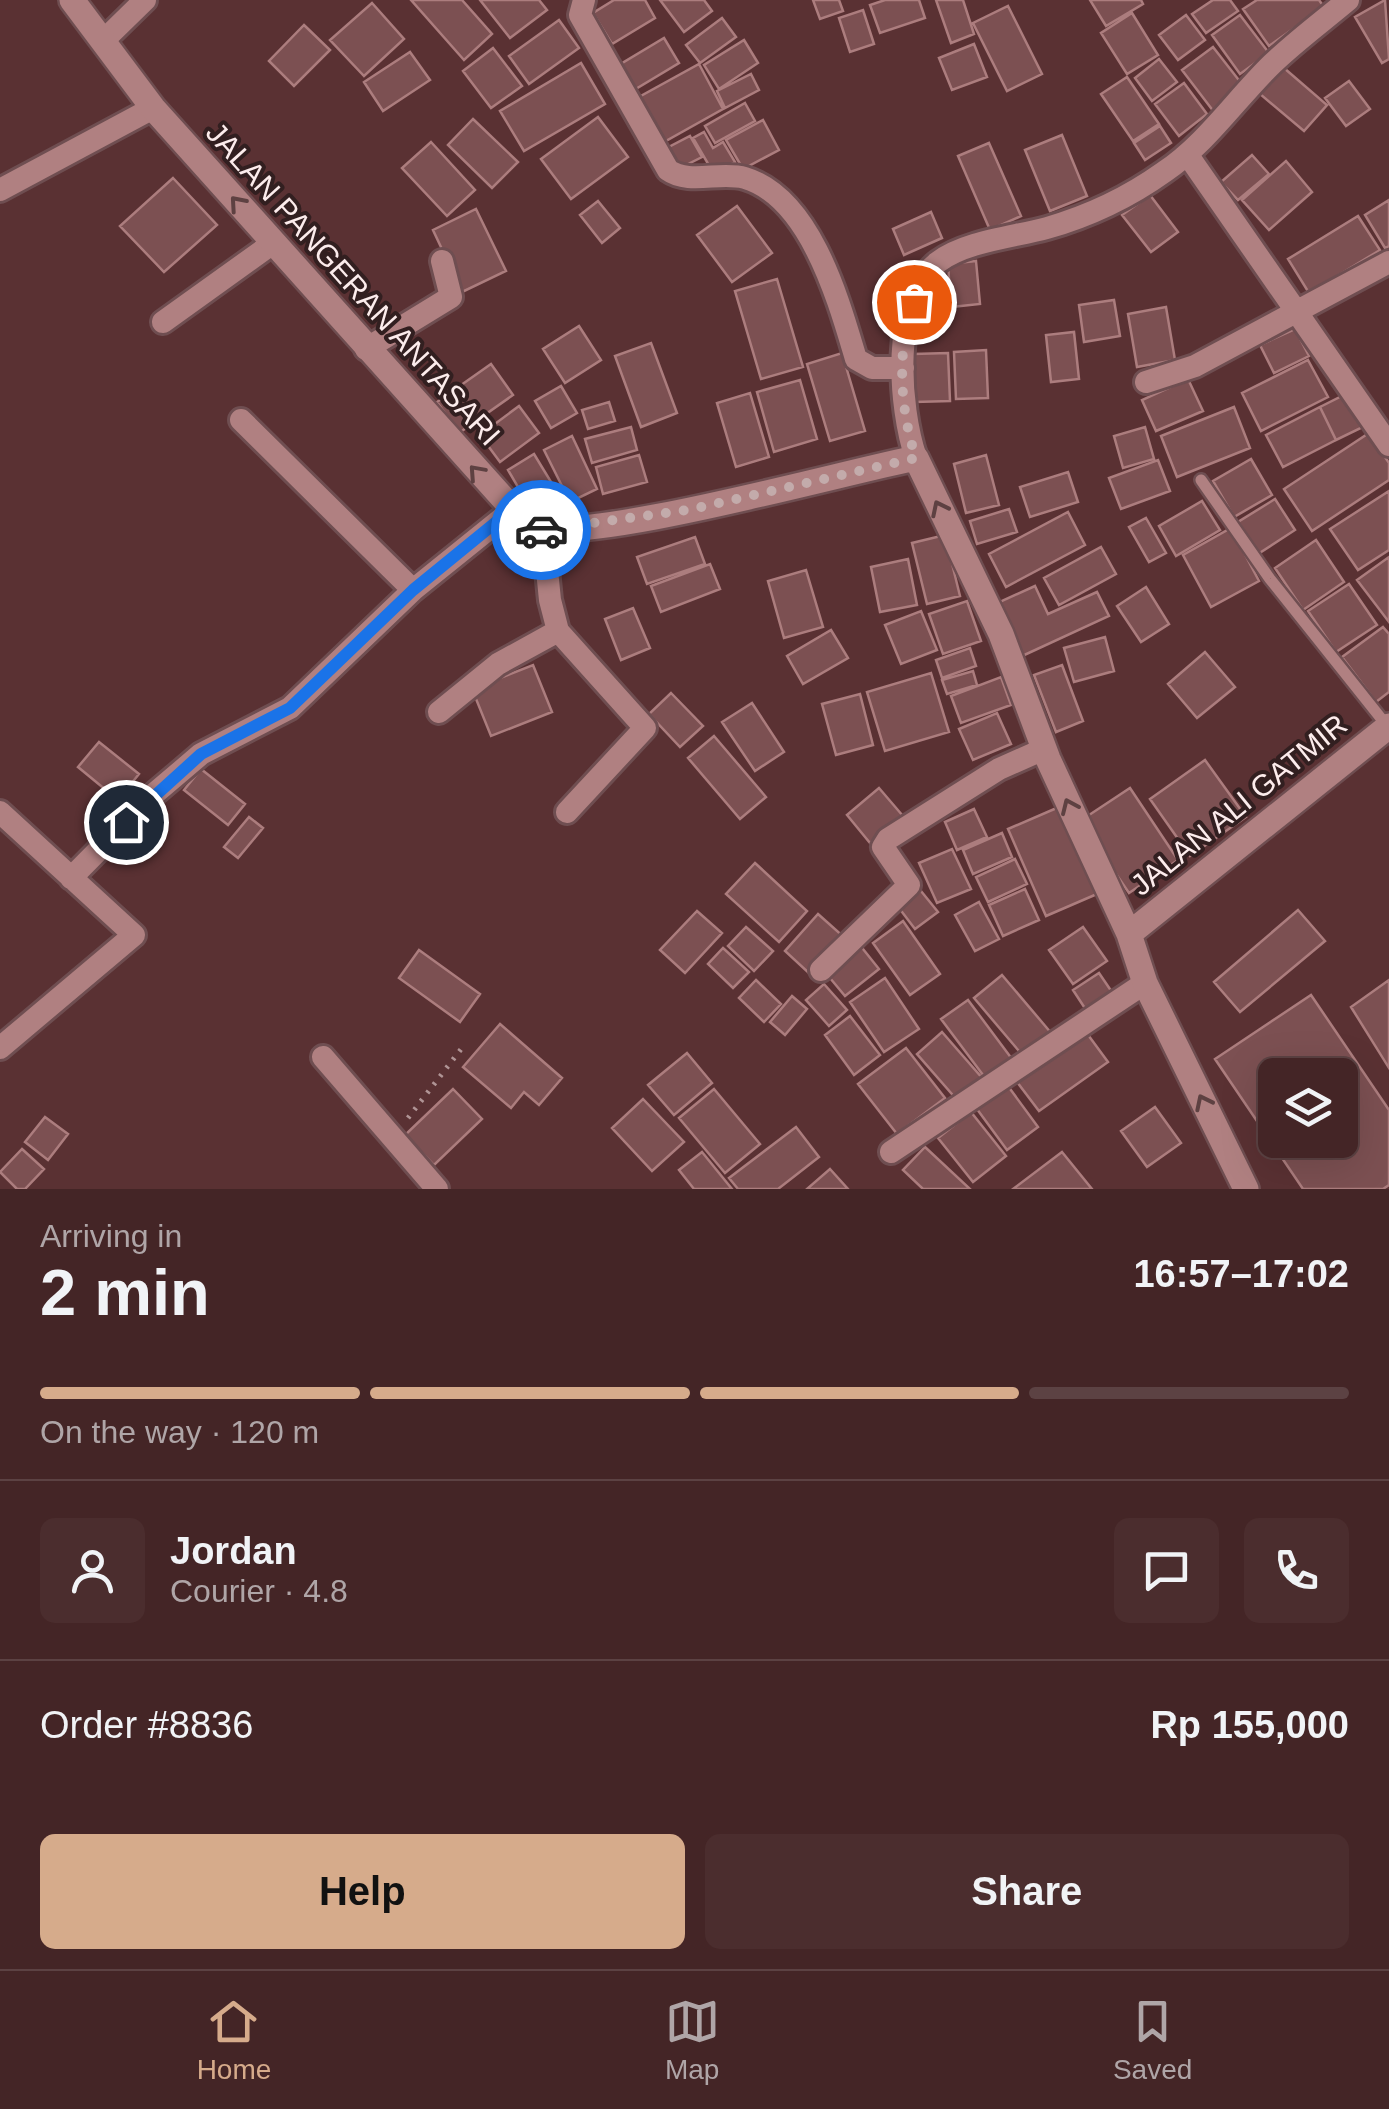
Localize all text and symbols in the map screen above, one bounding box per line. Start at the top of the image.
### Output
street label: JALAN PANGERAN ANTASARI [200,116,507,452]
one-way arrow [230,196,248,215]
pin [872,260,957,345]
icon: bag [887,275,942,330]
one-way arrow [470,465,488,484]
courier [491,480,591,580]
one-way arrow [932,501,951,519]
icon: car [514,503,569,558]
street label: JALAN ALI GATMIR [1124,708,1353,902]
pin [84,780,169,865]
icon: home [99,795,154,850]
one-way arrow [1061,798,1081,816]
map controls [1258,1058,1358,1158]
button: layers [1258,1058,1358,1158]
one-way arrow [1195,1094,1215,1112]
text: Arriving in [40,1218,182,1254]
text: 16:57–17:02 [1133,1253,1349,1295]
text: 2 min [40,1256,210,1329]
text: On the way · 120 m [40,1414,319,1450]
button: person [40,1518,145,1623]
button: chat [1114,1518,1219,1623]
button: phone [1244,1518,1349,1623]
text: Jordan [170,1530,297,1572]
text: Courier · 4.8 [170,1573,348,1609]
text: Order #8836 [40,1704,253,1746]
text: Rp 155,000 [1150,1704,1349,1746]
button: Help [40,1834,685,1949]
button: Share [705,1834,1349,1949]
tab: Home [197,1994,271,2086]
tab: Map [665,1994,720,2086]
tab: Saved [1113,1994,1192,2086]

